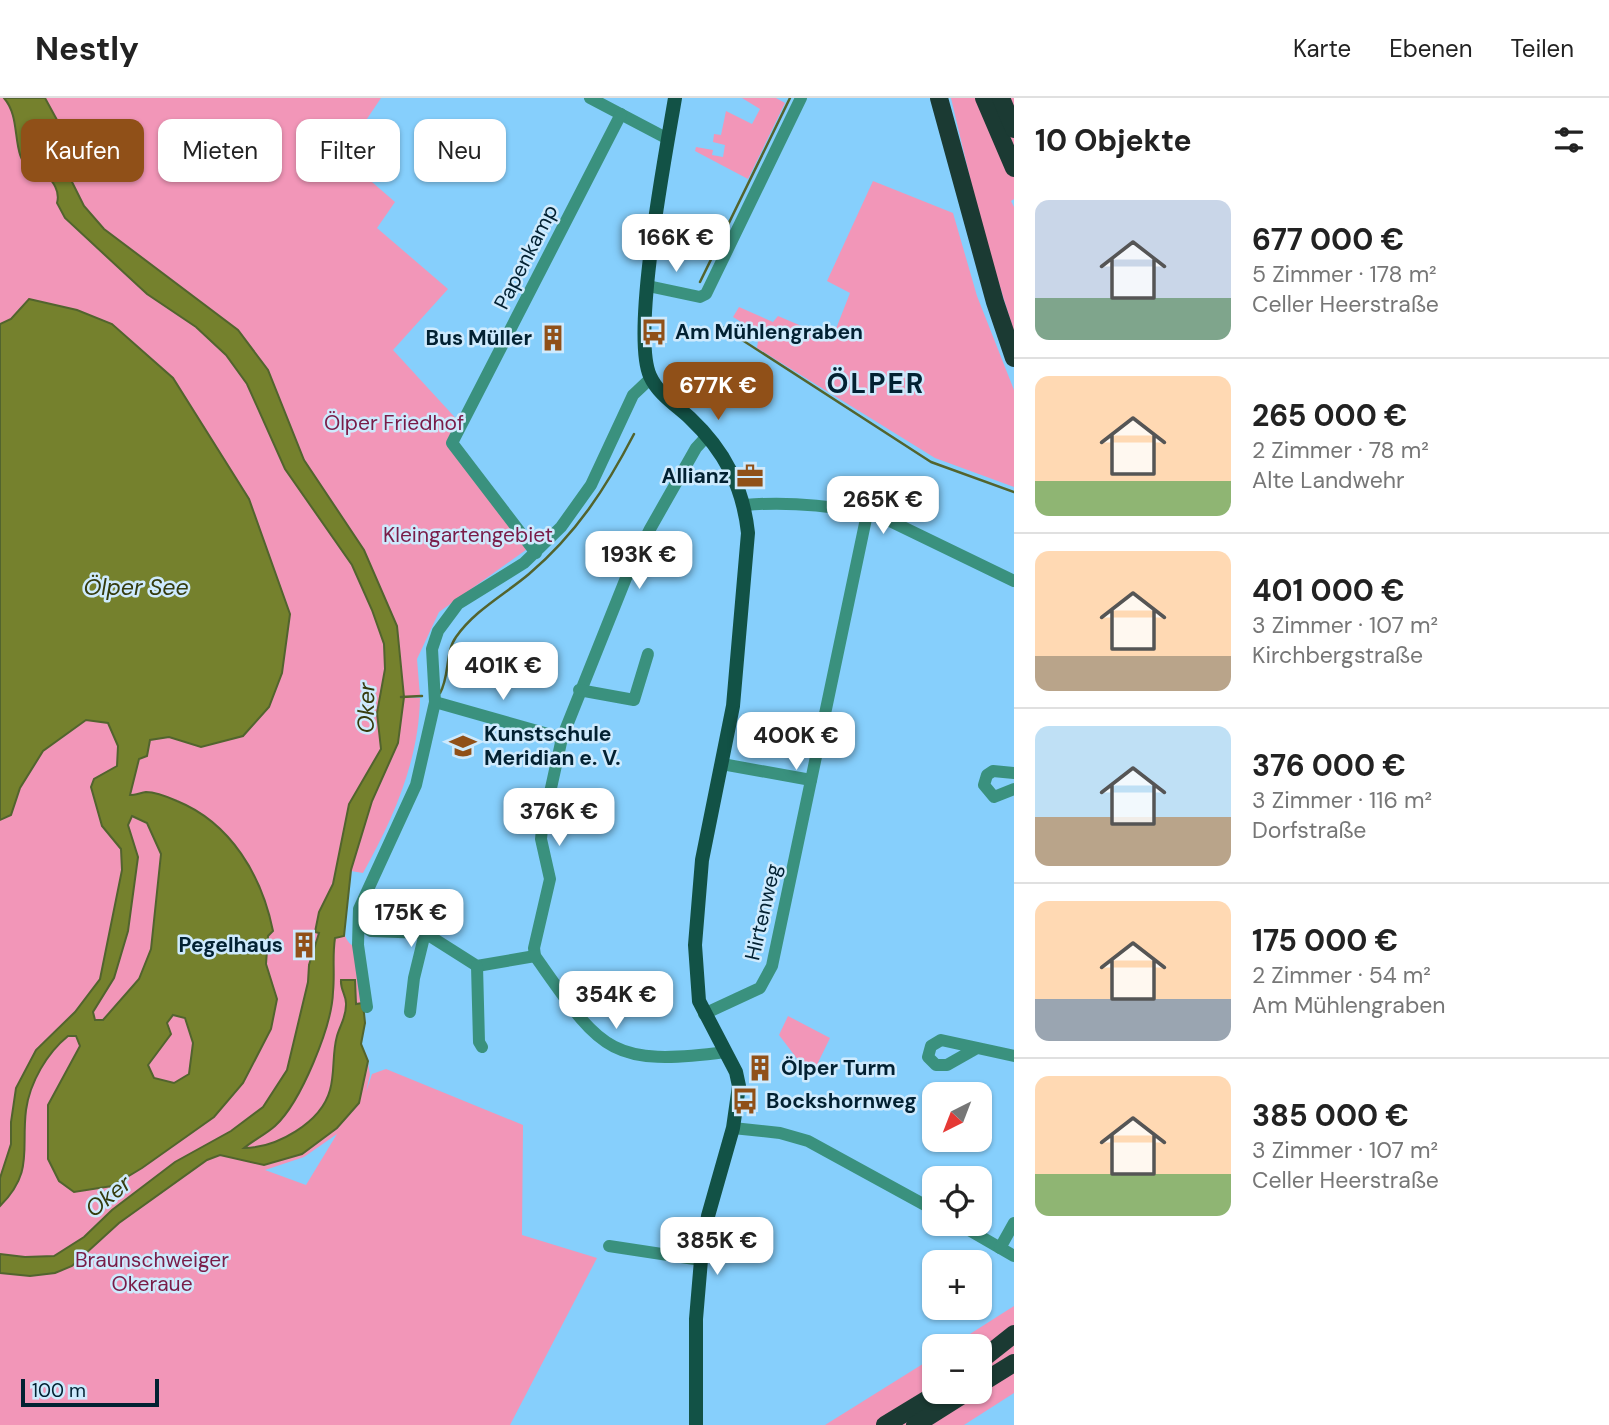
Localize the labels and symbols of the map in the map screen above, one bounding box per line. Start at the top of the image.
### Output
street label: Papenkamp [488,200,564,314]
pin: 166K € [619,214,733,274]
bus stop icon: Am Mühlengraben [639,317,669,347]
place label: Am Mühlengraben [675,318,863,346]
building icon: Bus Müller [538,323,568,353]
place label: Bus Müller [426,324,532,352]
pin: 677K € [661,362,775,422]
district label: ÖLPER [827,365,925,402]
park label: Ölper Friedhof [324,409,464,437]
office icon: Allianz [735,461,765,491]
place label: Allianz [662,462,729,490]
pin: 265K € [826,476,940,536]
park label: Kleingartengebiet [383,521,553,549]
pin: 193K € [582,532,696,591]
water label: Ölper See [83,572,189,602]
pin: 401K € [446,642,560,702]
water label: Oker [351,681,381,734]
pin: 400K € [739,712,853,772]
place label: Kunstschule Meridian e. V. [484,720,621,772]
school or university icon: Kunstschule Meridian e. V. [448,731,478,761]
pin: 376K € [502,788,616,848]
street label: Hirtenweg [738,861,788,963]
pin: 175K € [354,890,468,949]
building icon: Pegelhaus [289,930,319,960]
place label: Pegelhaus [179,931,283,959]
pin: 354K € [559,972,673,1031]
building icon: Ölper Turm [745,1053,775,1083]
place label: Ölper Turm [781,1054,896,1082]
north arrow [922,1082,992,1152]
bus stop icon: Bockshornweg [730,1086,760,1116]
place label: Bockshornweg [766,1087,917,1115]
water label: Oker [79,1167,138,1224]
pin: 385K € [660,1218,774,1277]
park label: Braunschweiger Okeraue [75,1246,229,1298]
scale bar [21,1376,159,1408]

